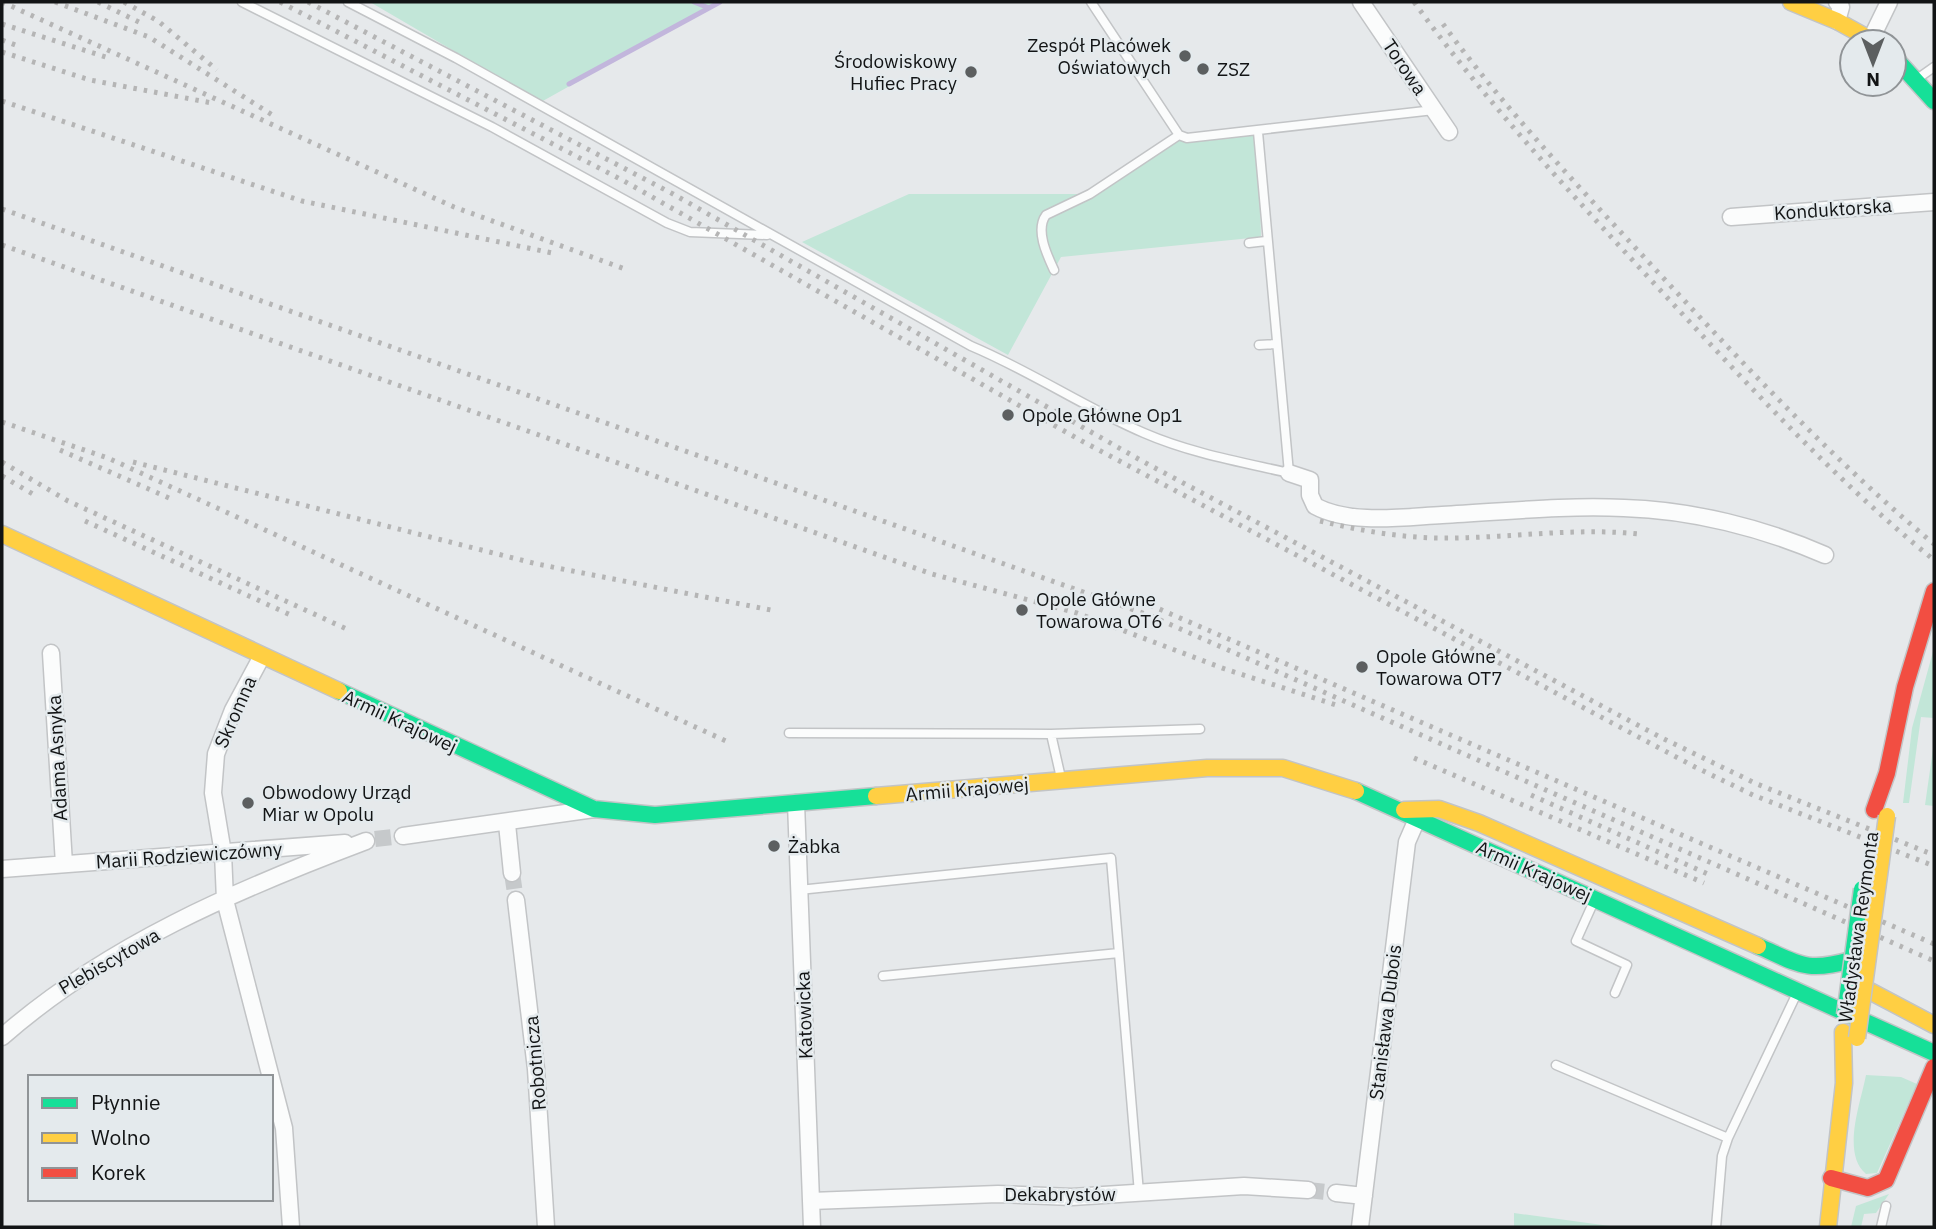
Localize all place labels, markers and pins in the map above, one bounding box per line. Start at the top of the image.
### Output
place label: Zespół Placówek Oświatowych [1027,33,1171,79]
marker: Zespół Placówek Oświatowych [1177,48,1193,64]
place label: Środowiskowy Hufiec Pracy [834,49,958,95]
place label: ZSZ [1217,57,1250,81]
marker: ZSZ [1195,61,1211,77]
marker: Środowiskowy Hufiec Pracy [963,64,979,80]
place label: Opole Główne Op1 [1022,403,1182,427]
marker: Opole Główne Op1 [1000,407,1016,423]
place label: Opole Główne Towarowa OT6 [1036,587,1163,633]
marker: Opole Główne Towarowa OT6 [1014,602,1030,618]
place label: Opole Główne Towarowa OT7 [1376,644,1503,690]
marker: Opole Główne Towarowa OT7 [1354,659,1370,675]
place label: Obwodowy Urząd Miar w Opolu [262,780,411,826]
marker: Obwodowy Urząd Miar w Opolu [240,795,256,811]
place label: Żabka [788,834,840,858]
marker: Żabka [766,838,782,854]

